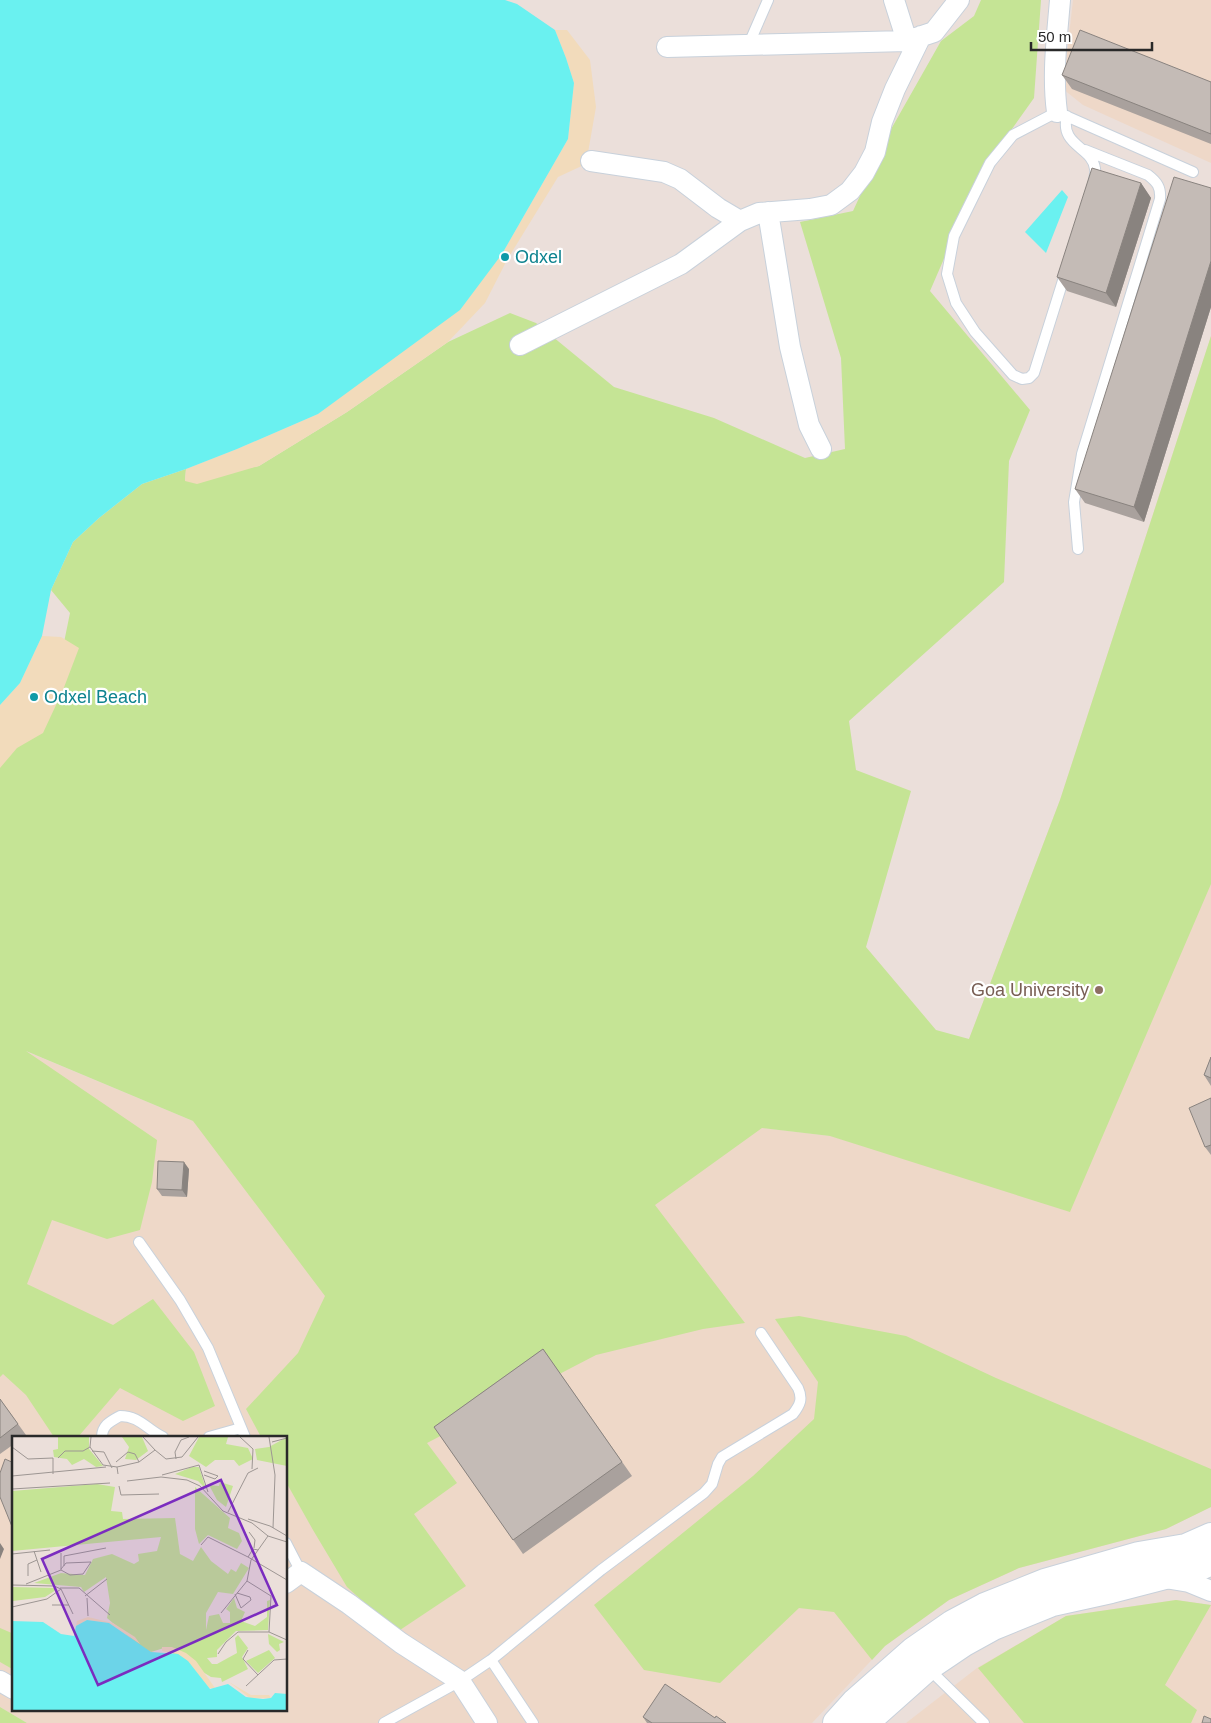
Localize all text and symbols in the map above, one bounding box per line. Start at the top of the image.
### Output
scale bar [1031,20,1152,52]
text: 50 m [1038,28,1071,45]
place label: Odxel [515,247,562,267]
marker: Odxel [499,251,511,263]
place label: Odxel Beach [44,687,147,707]
marker: Odxel Beach [28,691,40,703]
place label: Goa University [971,980,1089,1000]
marker: Goa University [1093,984,1105,996]
inset map [12,1436,288,1710]

